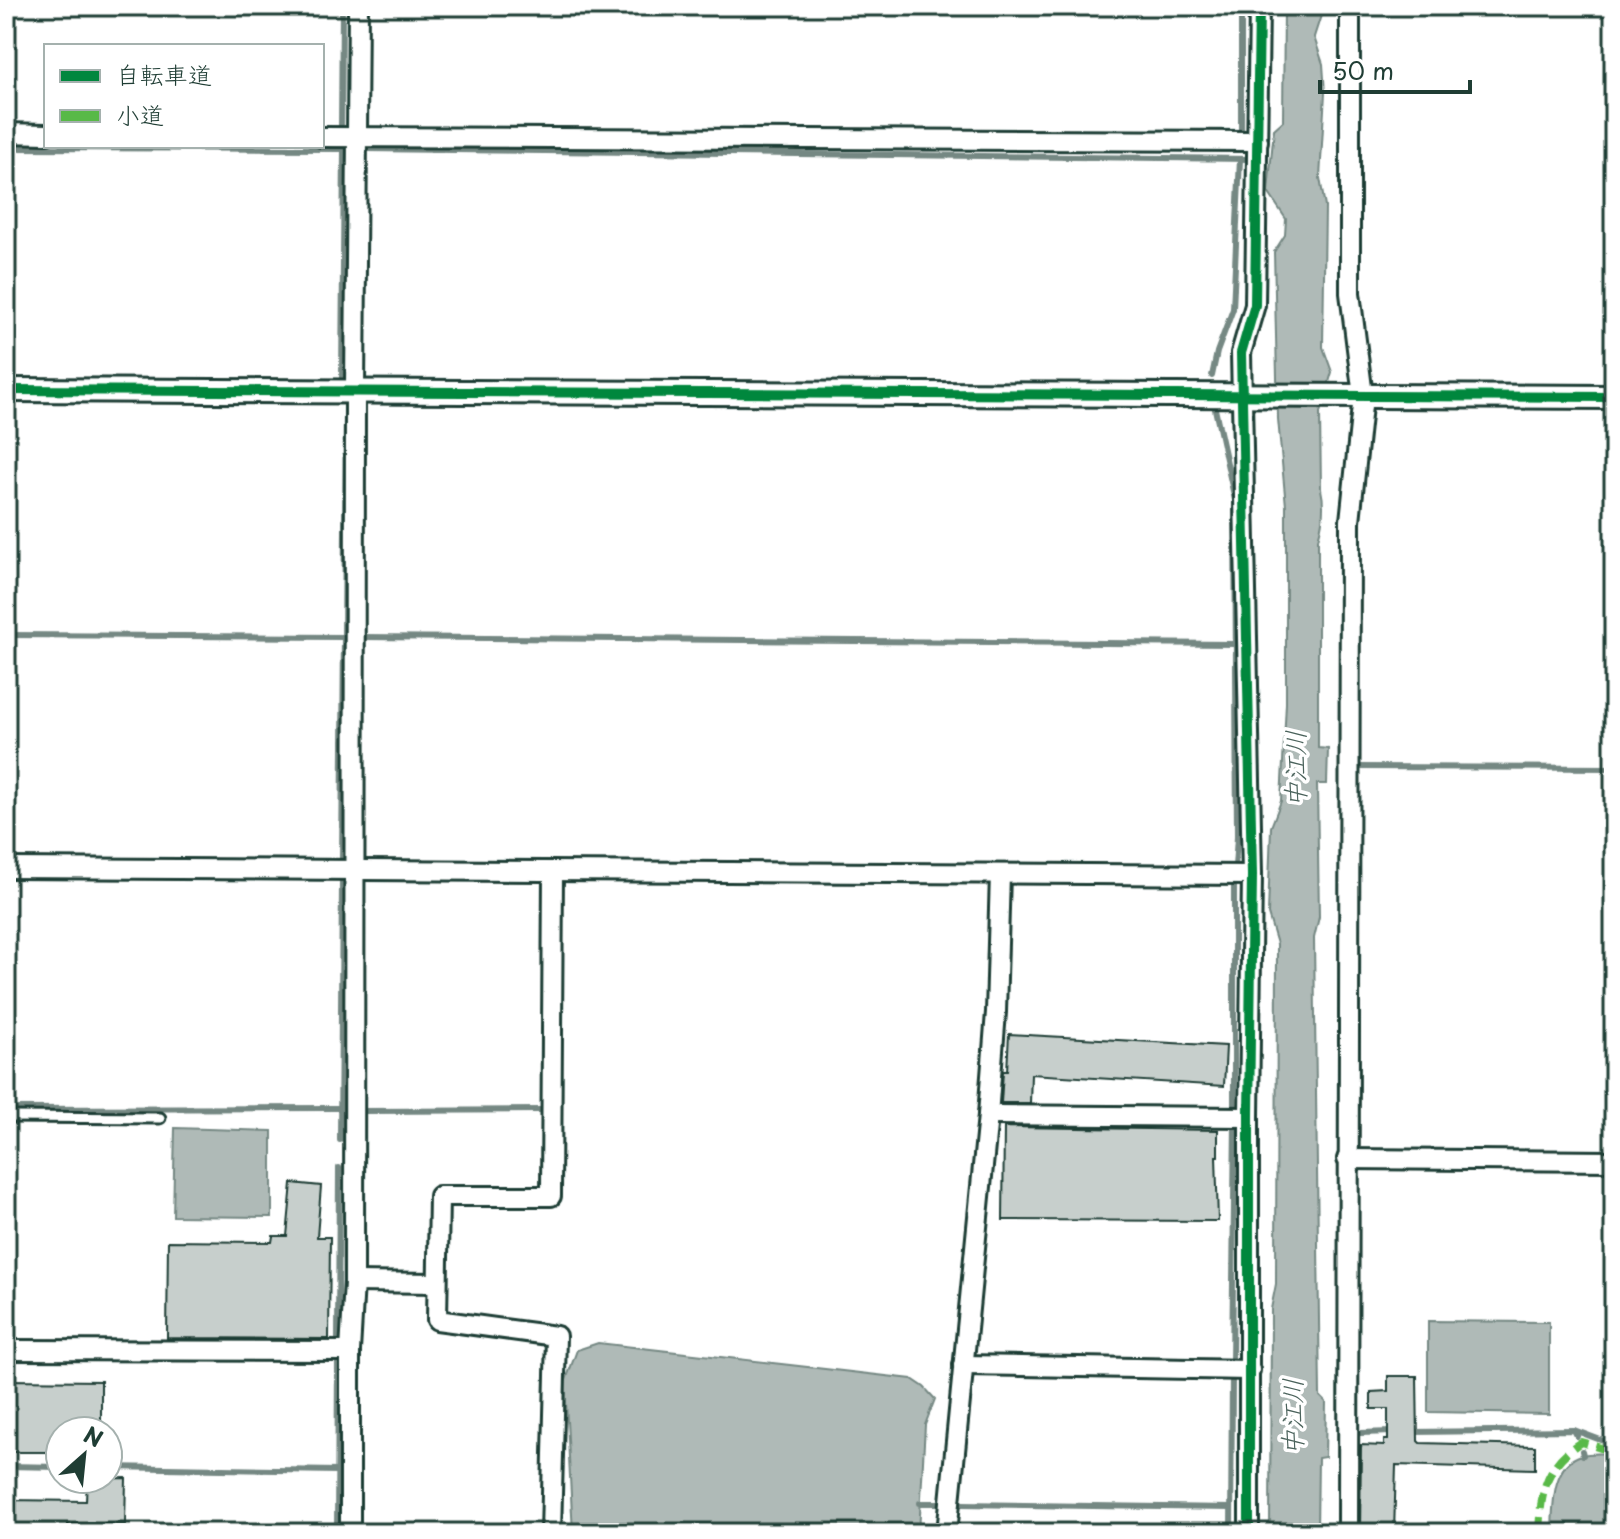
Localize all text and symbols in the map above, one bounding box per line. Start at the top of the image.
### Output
legend [44,44,324,148]
scale bar [1320,44,1470,94]
text: 50 m [1332,52,1394,88]
text: 自転車道 [116,56,212,92]
text: 小道 [116,96,164,132]
water label: 中江川 [1275,730,1314,808]
water label: 中江川 [1272,1378,1311,1456]
north arrow [44,1415,124,1495]
text: N [79,1417,109,1455]

